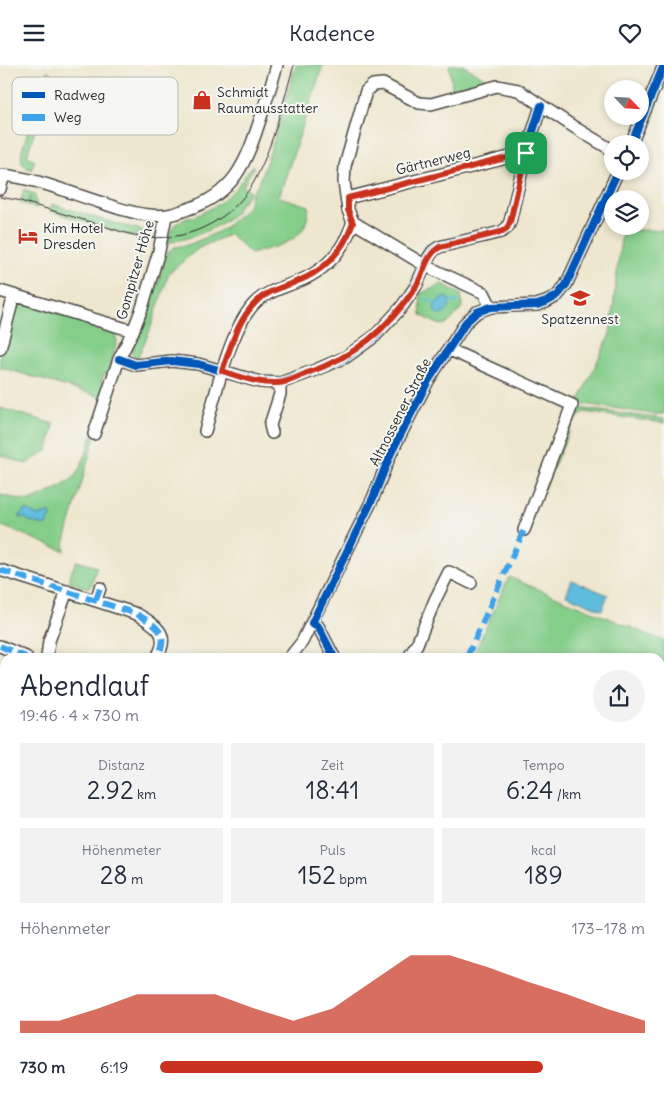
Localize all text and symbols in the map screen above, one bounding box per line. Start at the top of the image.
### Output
icon: menu [20,19,48,47]
text: Kadence [289,19,375,47]
icon: heart [616,19,644,47]
legend [12,77,178,135]
north arrow [604,80,649,125]
map controls [604,80,649,235]
place label: Schmidt Raumausstatter [217,83,319,117]
text: Radweg [54,86,105,104]
shop icon: Schmidt Raumausstatter [191,89,213,111]
text: Weg [54,108,82,126]
pin [505,132,547,174]
button: locate [604,135,649,180]
icon: arrive [512,139,540,167]
street label: Gärtnerweg [394,143,472,179]
button: layers [604,190,649,235]
street label: Gompitzer Höhe [112,218,158,322]
place label: Kim Hotel Dresden [43,219,103,253]
hotel icon: Kim Hotel Dresden [17,225,39,247]
school or university icon: Spatzennest [569,287,591,309]
place label: Spatzennest [541,310,619,328]
street label: Altnossener Straße [365,355,435,469]
text: Abendlauf [20,668,149,704]
button: share [593,670,645,722]
text: 19:46 · 4 × 730 m [20,705,139,725]
text: Distanz [98,756,145,774]
text: Zeit [321,756,344,774]
text: Tempo [522,756,565,774]
text: 2.92 [87,774,134,806]
text: 18:41 [305,774,360,806]
text: 6:24 [506,774,553,806]
text: km [134,785,156,803]
text: /km [553,785,581,803]
text: Höhenmeter [82,841,161,859]
text: Puls [319,841,346,859]
text: kcal [531,841,556,859]
text: 28 [100,859,128,891]
text: 152 [298,859,336,891]
text: 189 [524,859,563,891]
text: m [128,870,143,888]
text: bpm [336,870,367,888]
text: Höhenmeter [20,918,111,938]
text: 173–178 m [571,918,645,938]
text: 730 m [20,1057,65,1077]
text: 6:19 [100,1057,128,1077]

